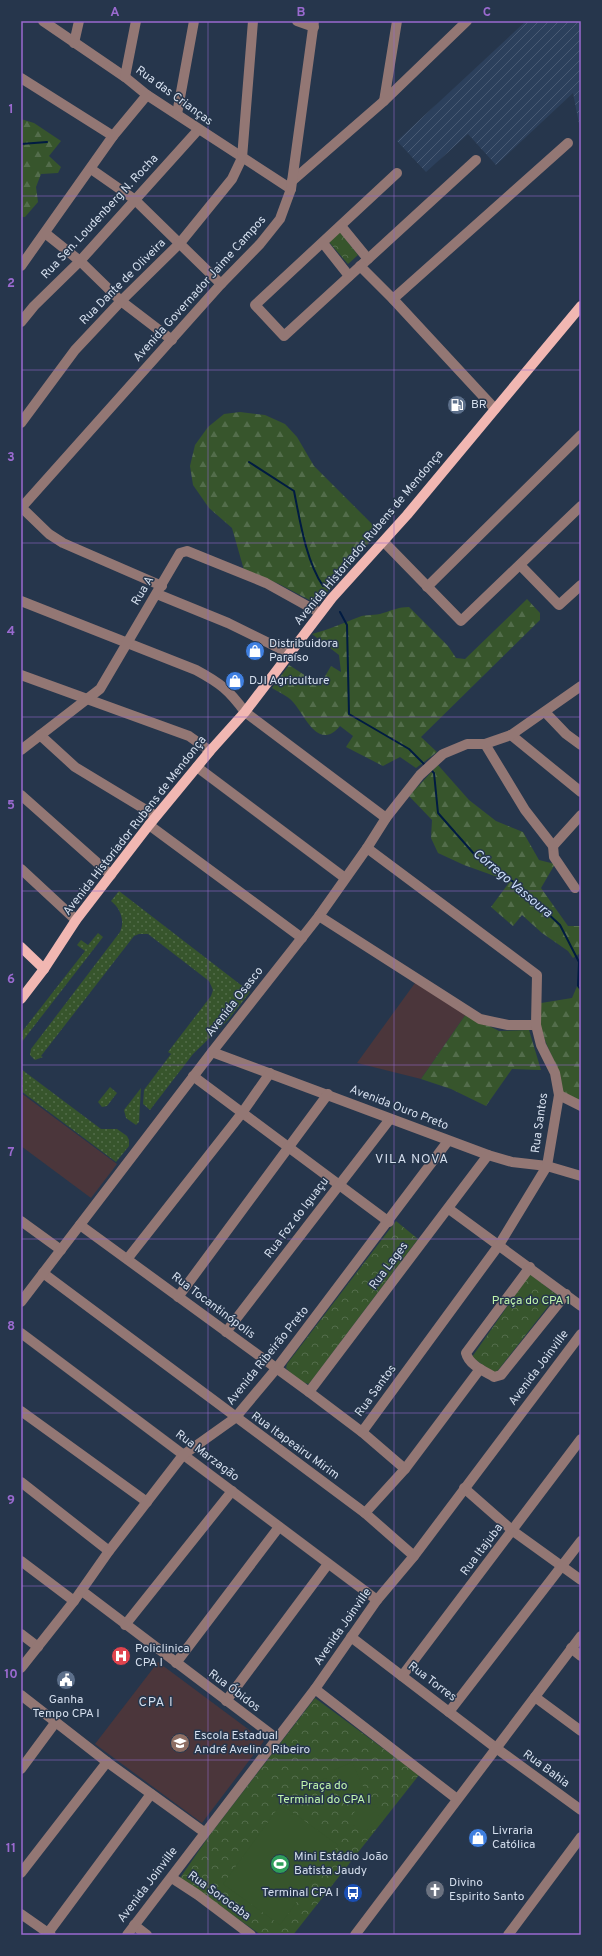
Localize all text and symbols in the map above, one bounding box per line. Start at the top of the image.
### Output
text: A [110,5,120,21]
text: B [297,5,306,21]
text: C [483,5,491,21]
street label: Rua das Crianças [132,63,216,129]
text: 1 [8,102,14,118]
street label: Rua Sen. Loudenberg N. Rocha [38,151,162,283]
street label: Avenida Governador Jaime Campos [130,212,270,366]
street label: Rua Dante de Oliveira [76,235,170,329]
text: 2 [7,276,15,292]
fuel station icon: BR [446,394,468,416]
place label: BR [471,397,487,413]
street label: Avenida Historiador Rubens de Mendonça [291,447,447,629]
text: 3 [7,450,15,466]
street label: Rua A [128,573,158,609]
text: 4 [7,624,15,640]
place label: Distribuidora Paraíso [269,636,338,666]
shop icon: Distribuidora Paraíso [244,640,266,662]
shop icon: DJI Agriculture [224,670,246,692]
place label: DJI Agriculture [249,673,329,689]
street label: Avenida Historiador Rubens de Mendonça [60,733,210,919]
text: 5 [7,798,15,814]
water label: Córrego Vassoura [469,846,555,922]
street label: Avenida Osasco [203,964,267,1040]
text: 6 [7,972,15,988]
street label: Avenida Ouro Preto [347,1082,451,1134]
street label: Rua Santos [528,1092,552,1154]
text: 7 [8,1145,15,1161]
district label: VILA NOVA [375,1152,449,1168]
street label: Rua Foz do Iguaçu [261,1174,333,1262]
street label: Rua Lages [366,1239,412,1293]
street label: Rua Tocantinópolis [168,1269,258,1343]
park label: Praça do CPA 1 [492,1293,570,1309]
street label: Avenida Ribeirão Preto [223,1303,313,1409]
text: 8 [7,1319,15,1335]
street label: Avenida Joinville [505,1327,573,1409]
street label: Rua Santos [352,1362,400,1420]
street label: Rua Itapeairu Mirim [248,1409,342,1483]
street label: Rua Marzagão [172,1427,243,1486]
text: 9 [7,1493,15,1509]
street label: Rua Itajuba [457,1521,507,1579]
street label: Avenida Joinville [310,1585,376,1669]
place label: Policlinica CPA I [135,1641,190,1671]
hospital icon: Policlinica CPA I [110,1645,132,1667]
street label: Rua Torres [405,1659,459,1705]
street label: Rua Óbidos [205,1666,263,1716]
text: 10 [4,1667,18,1683]
public building icon: Ganha Tempo CPA I [55,1669,77,1691]
place label: Ganha Tempo CPA I [32,1692,100,1722]
district label: CPA I [138,1695,174,1711]
place label: Escola Estadual André Avelino Ribeiro [194,1728,311,1758]
school or university icon: Escola Estadual André Avelino Ribeiro [169,1732,191,1754]
street label: Rua Bahia [519,1747,573,1791]
park label: Praça do Terminal do CPA I [277,1778,371,1808]
place label: Livraria Católica [492,1823,535,1853]
shop icon: Livraria Católica [467,1827,489,1849]
text: 11 [6,1841,16,1857]
street label: Avenida Joinville [114,1844,182,1926]
place label: Mini Estádio João Batista Jaudy [294,1849,389,1879]
sports icon: Mini Estádio João Batista Jaudy [269,1853,291,1875]
street label: Rua Sorocaba [184,1868,254,1924]
place label: Divino Espirito Santo [449,1875,525,1905]
church icon: Divino Espirito Santo [424,1879,446,1901]
bus stop icon: Terminal CPA I [342,1882,364,1904]
place label: Terminal CPA I [262,1885,339,1901]

